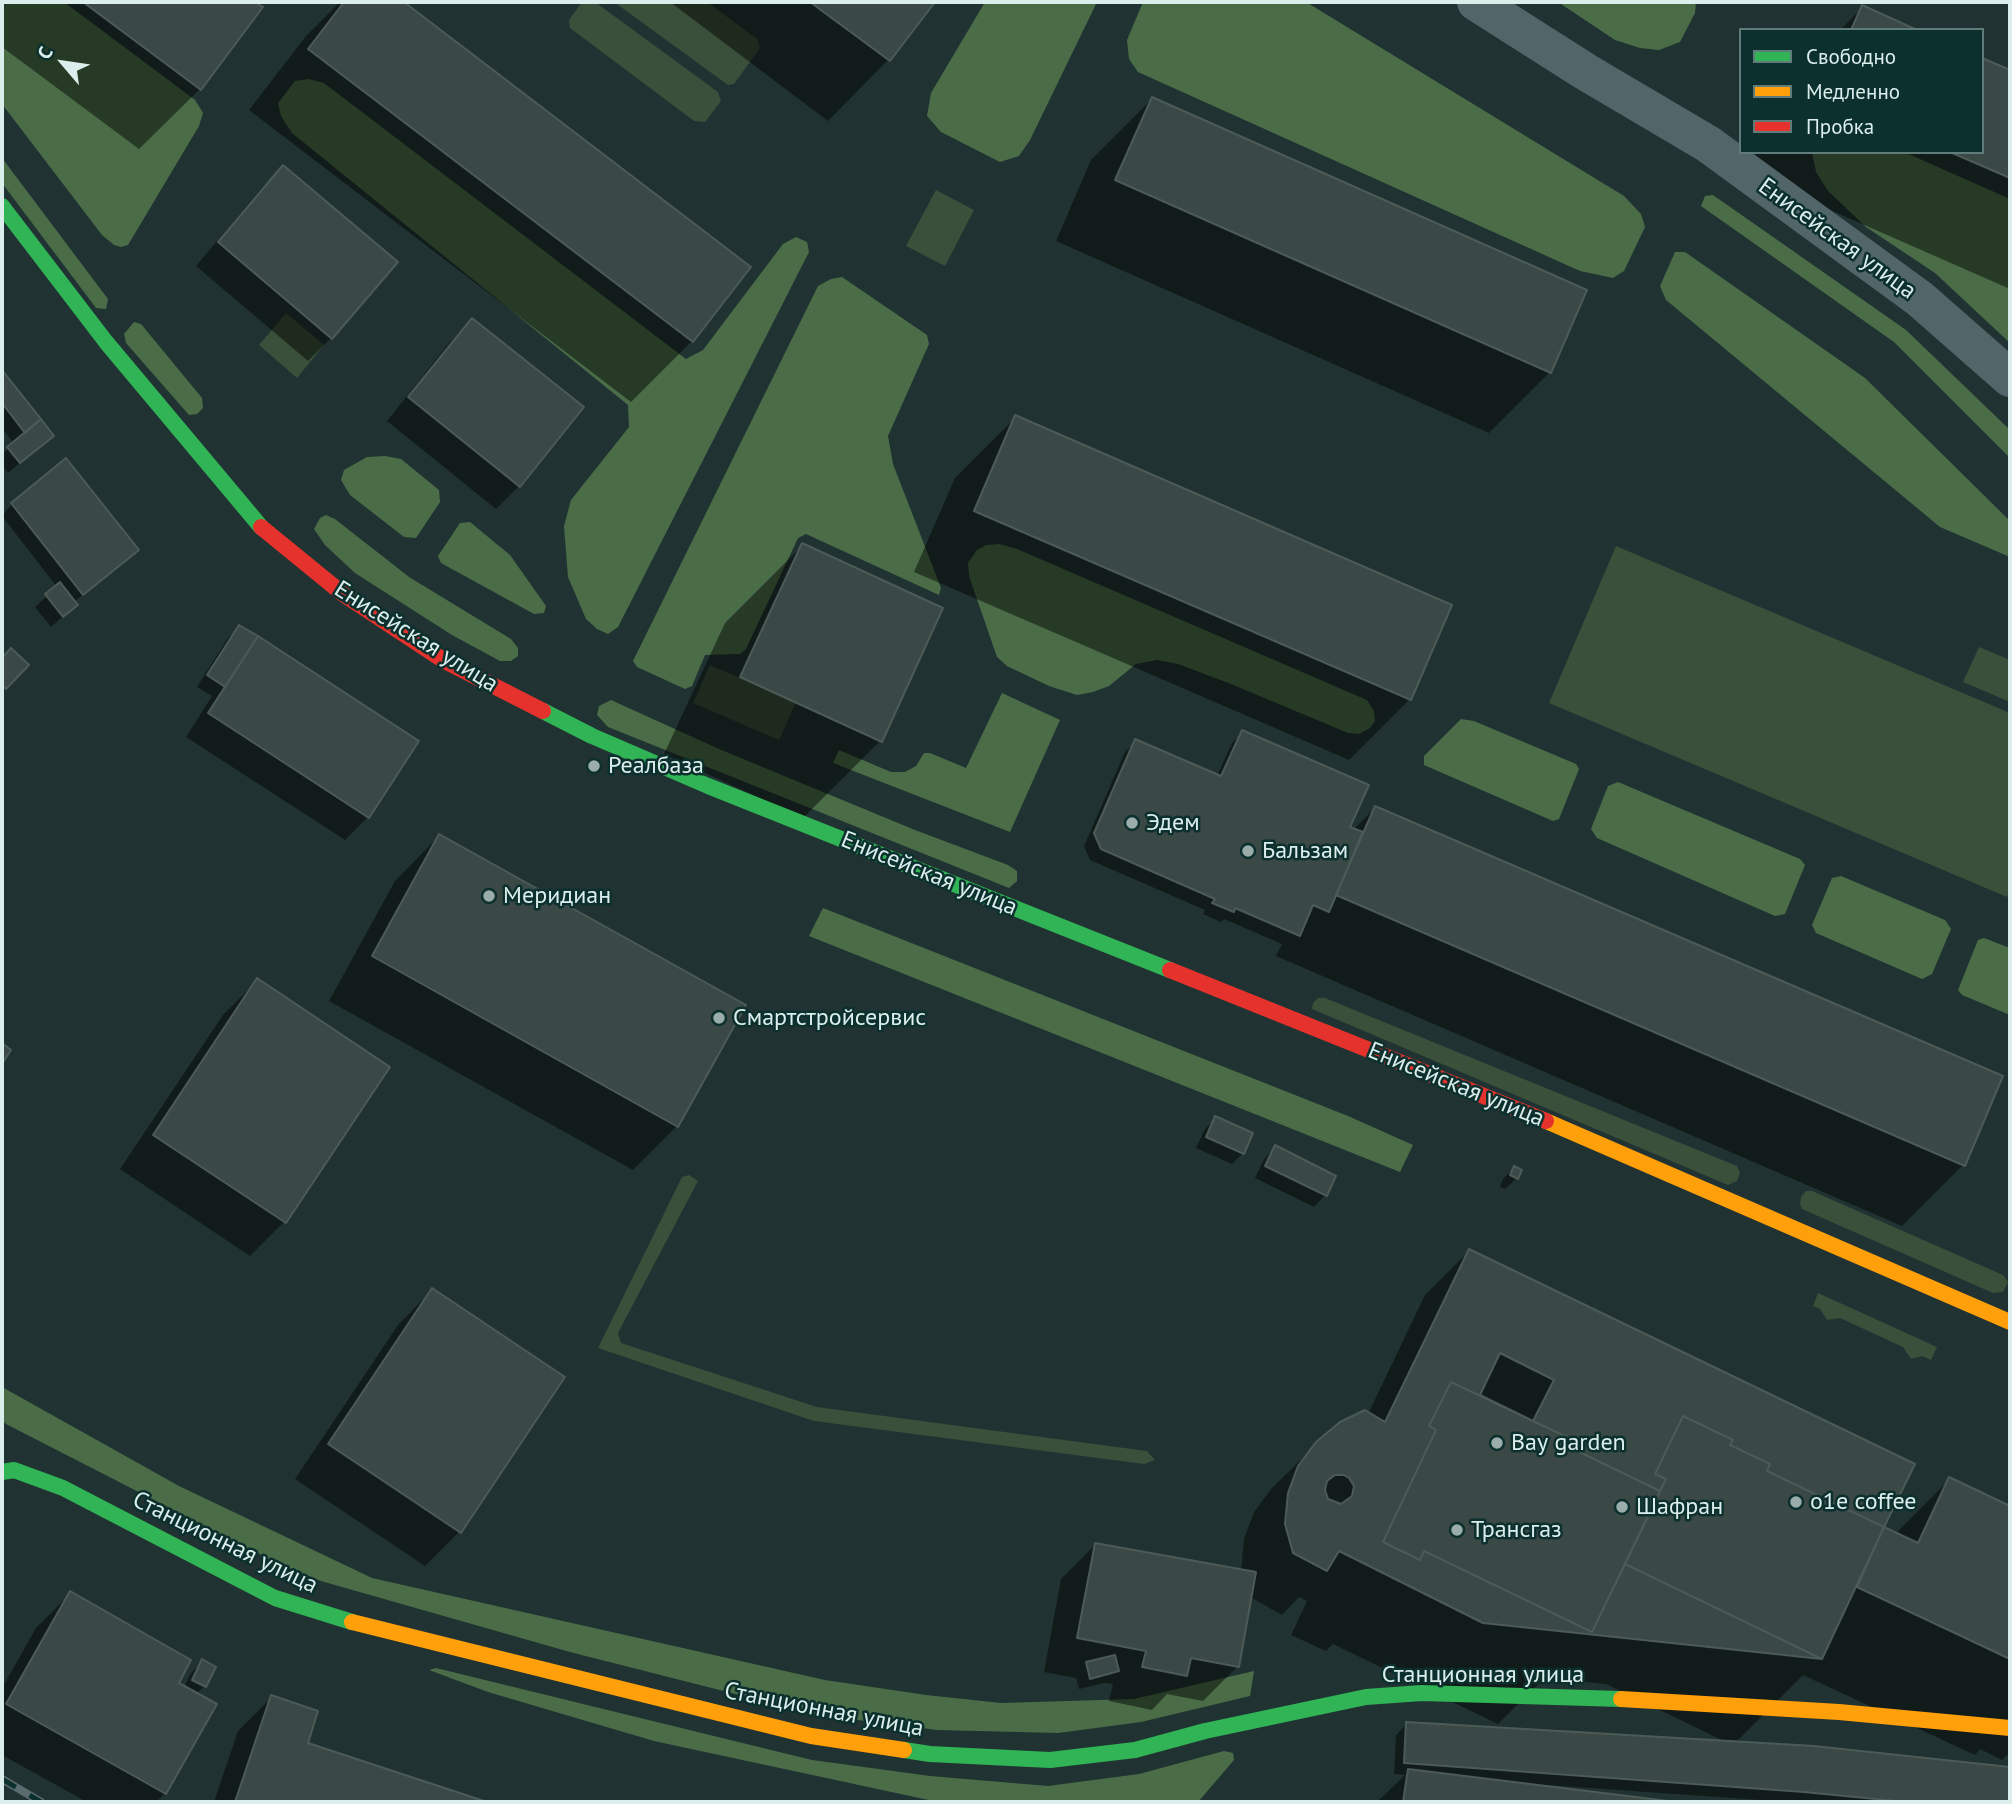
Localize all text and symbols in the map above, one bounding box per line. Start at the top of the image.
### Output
north arrow [28,28,98,98]
legend [1739,28,1984,154]
text: С [32,42,58,63]
text: Свободно [1806,43,1896,70]
text: Медленно [1806,78,1900,105]
text: Пробка [1806,113,1874,140]
street label: Енисейская улица [1753,172,1921,306]
street label: Енисейская улица [329,575,503,699]
place label: Реалбаза [608,752,704,780]
marker: Реалбаза [586,758,602,774]
place label: Эдем [1146,809,1200,837]
marker: Эдем [1124,815,1140,831]
street label: Енисейская улица [837,826,1021,922]
place label: Бальзам [1262,837,1348,865]
marker: Бальзам [1240,843,1256,859]
place label: Меридиан [503,882,611,910]
marker: Меридиан [481,888,497,904]
place label: Смартстройсервис [733,1004,926,1032]
marker: Смартстройсервис [711,1010,727,1026]
street label: Енисейская улица [1364,1037,1548,1133]
place label: Bay garden [1511,1429,1626,1457]
marker: Bay garden [1489,1435,1505,1451]
street label: Станционная улица [128,1486,322,1600]
place label: o1e coffee [1810,1488,1917,1516]
place label: Шафран [1636,1493,1723,1521]
marker: o1e coffee [1788,1494,1804,1510]
marker: Шафран [1614,1499,1630,1515]
place label: Трансгаз [1471,1516,1562,1544]
marker: Трансгаз [1449,1522,1465,1538]
street label: Станционная улица [1382,1661,1584,1689]
street label: Станционная улица [722,1677,926,1743]

